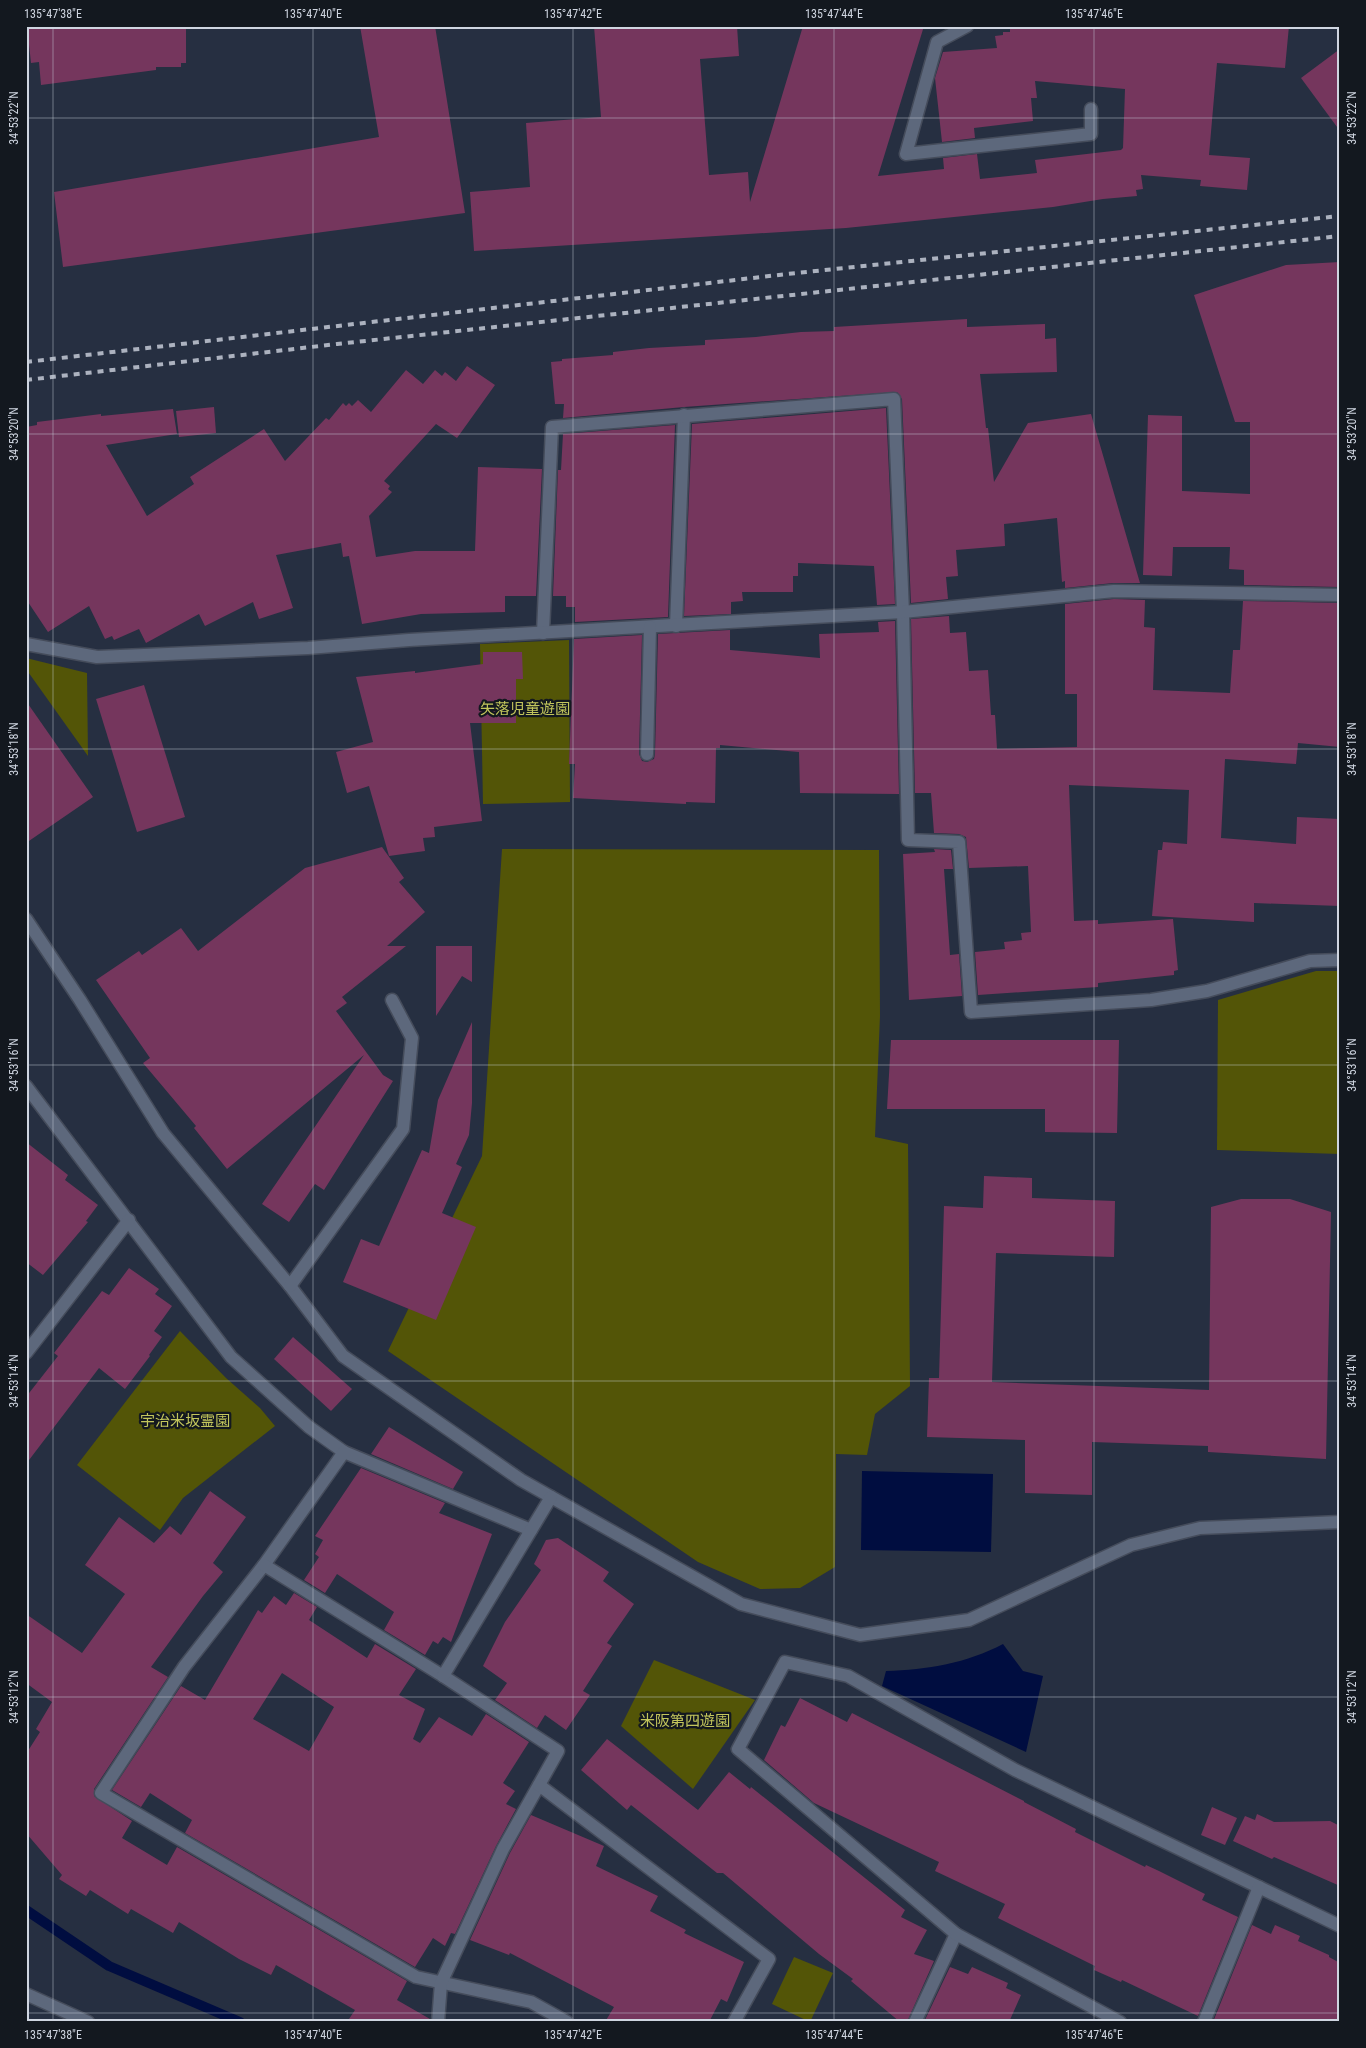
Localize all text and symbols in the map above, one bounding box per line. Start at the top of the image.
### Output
text: 135°47'38"E [24,7,82,21]
text: 135°47'40"E [284,7,342,21]
text: 135°47'42"E [544,7,602,21]
text: 135°47'44"E [805,7,863,21]
text: 135°47'46"E [1065,7,1123,21]
text: 34°53'22"N [7,91,21,145]
text: 34°53'22"N [1345,91,1359,145]
text: 34°53'20"N [7,407,21,461]
text: 34°53'20"N [1345,407,1359,461]
park label: 矢落児童遊園 [480,700,570,718]
text: 34°53'18"N [7,722,21,776]
text: 34°53'18"N [1345,722,1359,776]
text: 34°53'16"N [7,1038,21,1092]
text: 34°53'16"N [1345,1038,1359,1092]
text: 34°53'14"N [7,1354,21,1408]
text: 34°53'14"N [1345,1354,1359,1408]
park label: 宇治米坂霊園 [140,1412,230,1430]
text: 34°53'12"N [7,1670,21,1724]
text: 34°53'12"N [1345,1670,1359,1724]
park label: 米阪第四遊園 [640,1712,730,1730]
text: 135°47'38"E [24,2028,82,2042]
text: 135°47'40"E [284,2028,342,2042]
text: 135°47'42"E [544,2028,602,2042]
text: 135°47'44"E [805,2028,863,2042]
text: 135°47'46"E [1065,2028,1123,2042]

